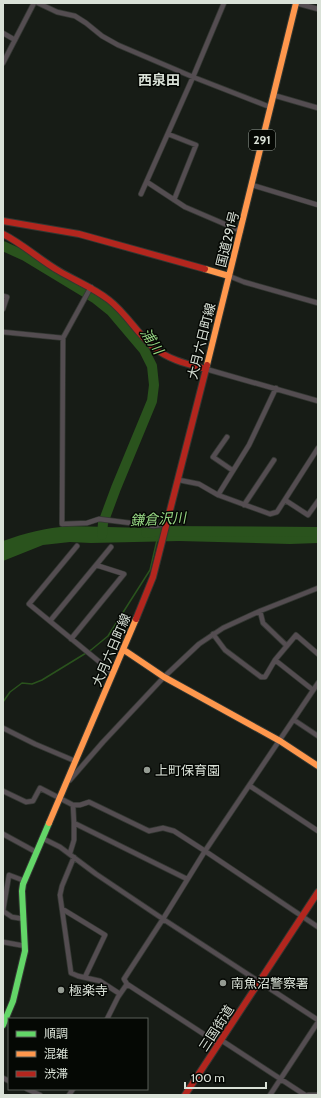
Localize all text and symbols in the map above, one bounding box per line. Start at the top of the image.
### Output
district label: 西泉田 [138,71,180,89]
road number: 291 [249,130,275,150]
street label: 国道291号 [212,209,242,269]
street label: 大月六日町線 [184,301,218,381]
water label: 浦川 [137,324,168,359]
water label: 鎌倉沢川 [130,508,188,529]
street label: 大月六日町線 [88,611,134,689]
place label: 上町保育園 [155,762,220,778]
marker: 上町保育園 [142,765,152,775]
place label: 南魚沼警察署 [231,975,309,991]
marker: 南魚沼警察署 [218,978,228,988]
place label: 極楽寺 [69,982,108,998]
marker: 極楽寺 [56,985,66,995]
street label: 三国街道 [195,1002,237,1054]
legend [8,1018,148,1090]
text: 順調 [44,1026,68,1041]
text: 混雑 [44,1046,68,1061]
scale bar [185,1064,266,1090]
text: 渋滞 [44,1066,68,1081]
text: 100 m [191,1070,225,1085]

